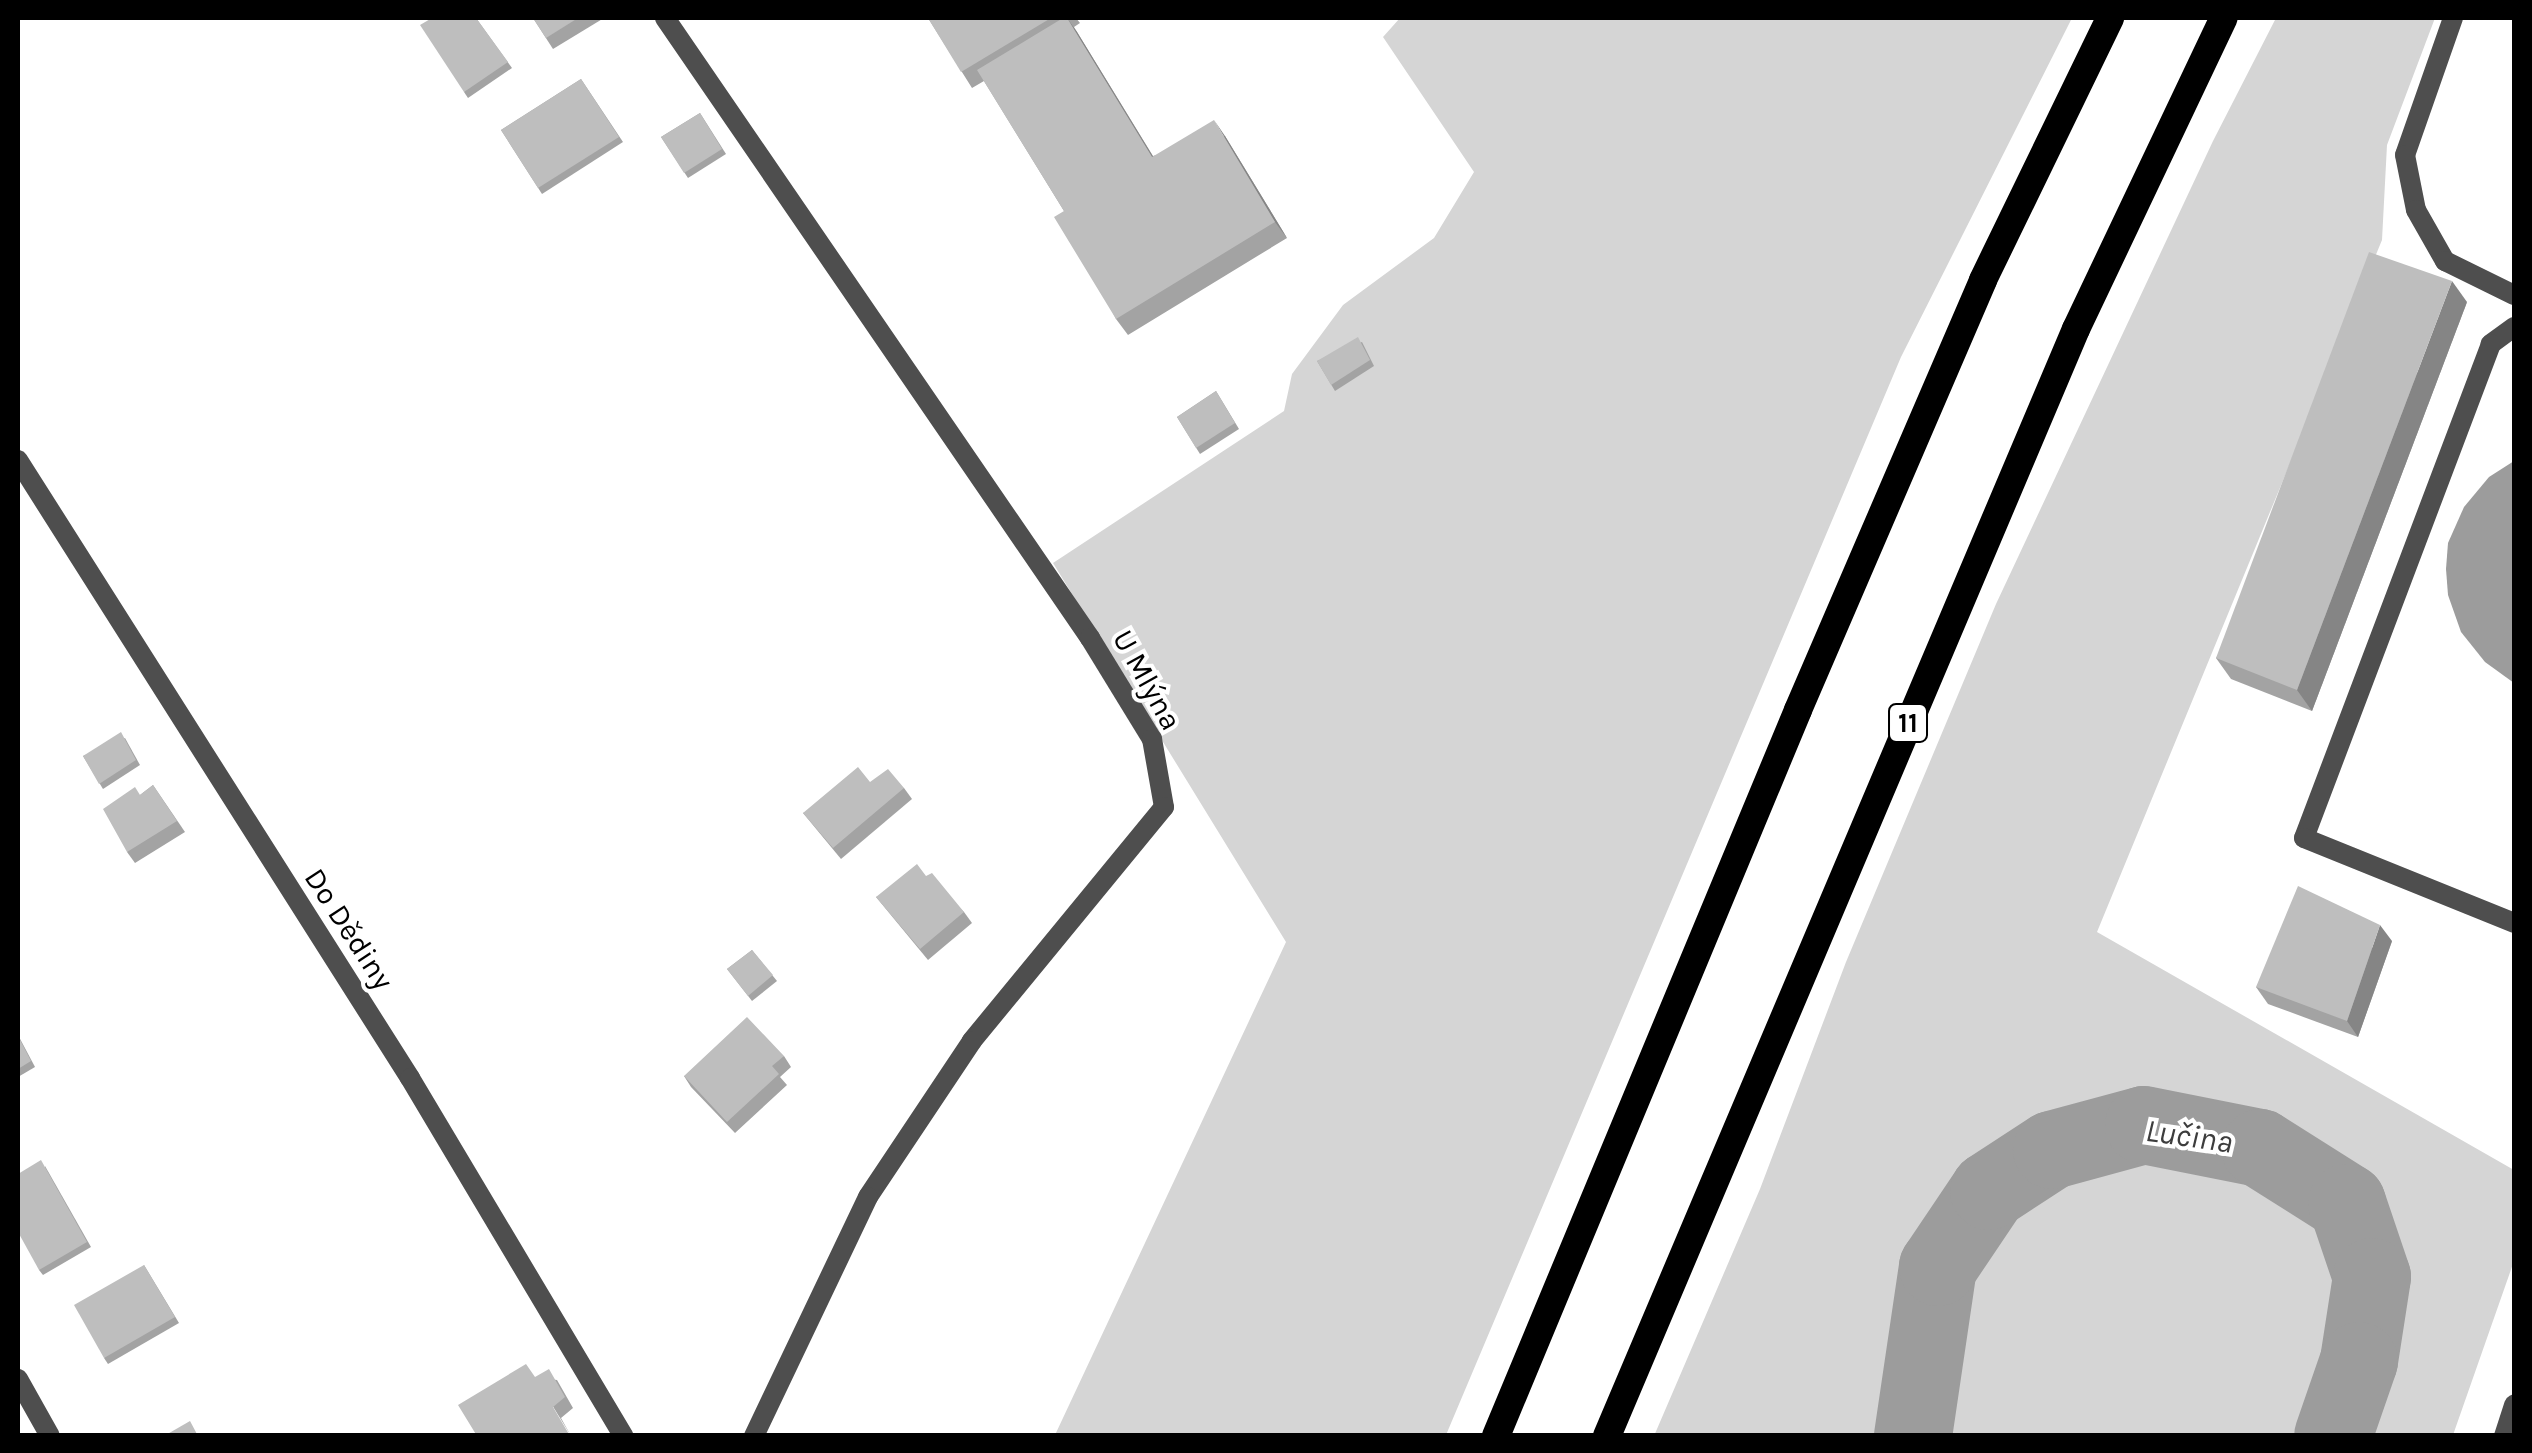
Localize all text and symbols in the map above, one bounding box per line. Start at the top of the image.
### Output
street label: U Mlýna [1105,624,1189,736]
road number: 11 [1888,700,1928,746]
street label: Do Dědiny [297,862,401,996]
water label: Lučina [2143,1112,2235,1162]

